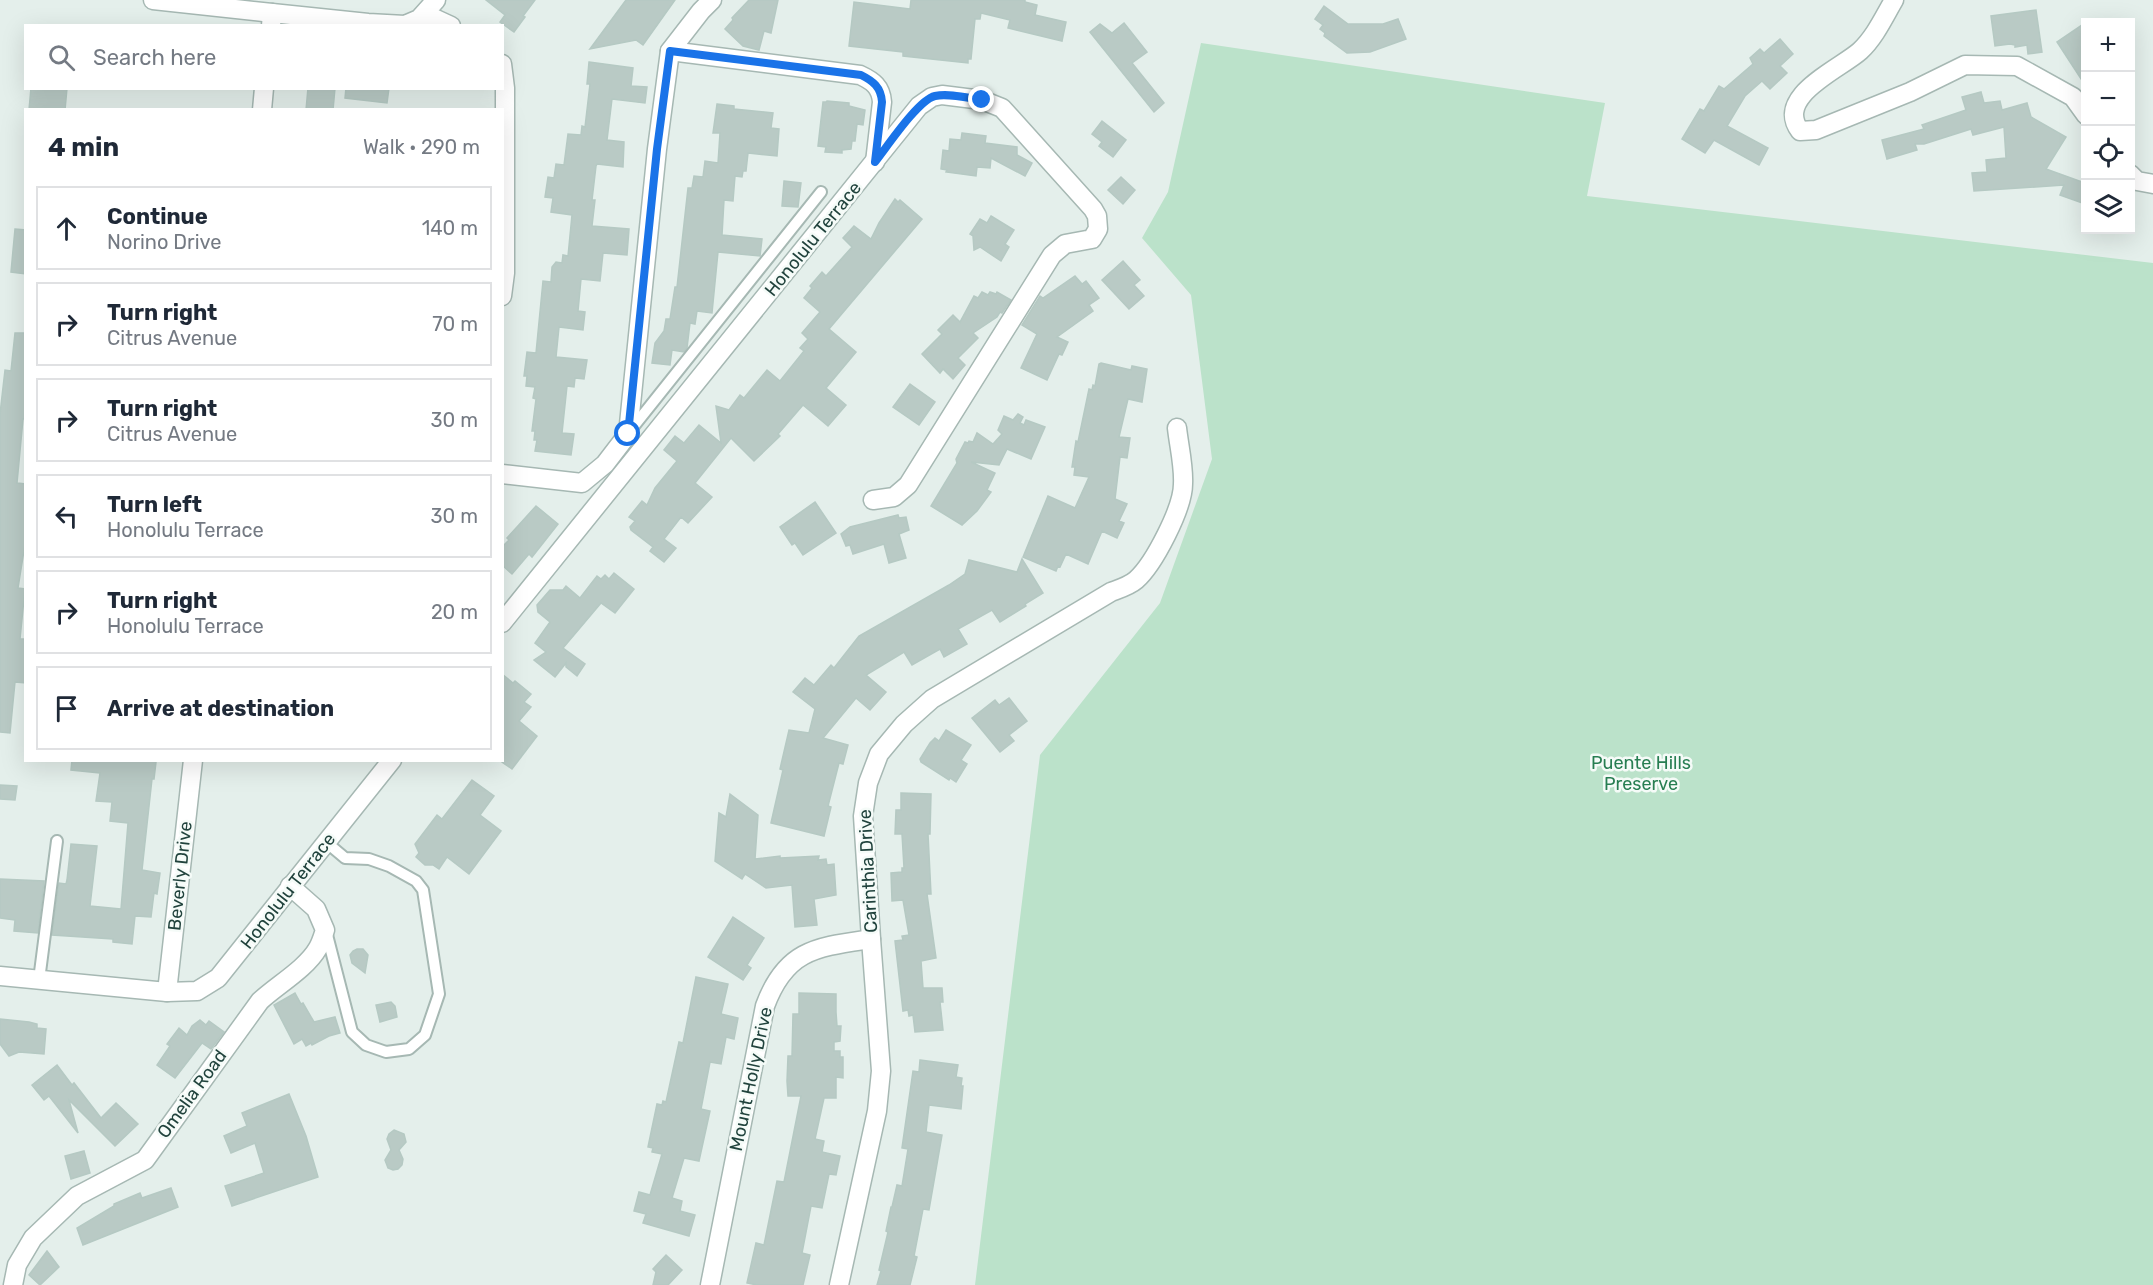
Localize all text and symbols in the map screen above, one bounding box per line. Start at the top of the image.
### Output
map controls [2081,18,2135,234]
button: + [2081,18,2135,72]
search box [24,24,504,90]
icon: search [45,41,78,74]
text: Search here [93,44,216,71]
button: − [2081,72,2135,126]
route end [968,86,994,112]
button: locate [2081,126,2135,180]
text: 4 min [48,132,119,163]
text: Walk · 290 m [363,135,480,159]
street label: Honolulu Terrace [760,177,866,301]
button: layers [2081,180,2135,234]
text: Continue [107,203,208,230]
icon: ahead [50,212,83,245]
text: 140 m [422,216,478,240]
text: Norino Drive [107,230,221,254]
text: Turn right [107,299,217,326]
icon: right [50,308,83,341]
text: 70 m [432,312,478,336]
text: Citrus Avenue [107,326,237,350]
text: Turn right [107,395,217,422]
icon: right [50,404,83,437]
text: 30 m [431,408,478,432]
route start [614,420,640,446]
text: Citrus Avenue [107,422,237,446]
text: Turn left [107,491,202,518]
icon: left [50,500,83,533]
text: 30 m [431,504,478,528]
text: Honolulu Terrace [107,518,264,542]
text: Turn right [107,587,217,614]
icon: right [50,596,83,629]
text: 20 m [431,600,478,624]
text: Honolulu Terrace [107,614,264,638]
icon: arrive [50,692,83,725]
text: Arrive at destination [107,695,334,722]
park label: Puente Hills Preserve [1591,752,1691,795]
street label: Carinthia Drive [854,809,882,933]
street label: Beverly Drive [163,820,197,932]
street label: Honolulu Terrace [236,829,340,953]
street label: Mount Holly Drive [725,1005,777,1153]
street label: Omelia Road [153,1045,231,1143]

